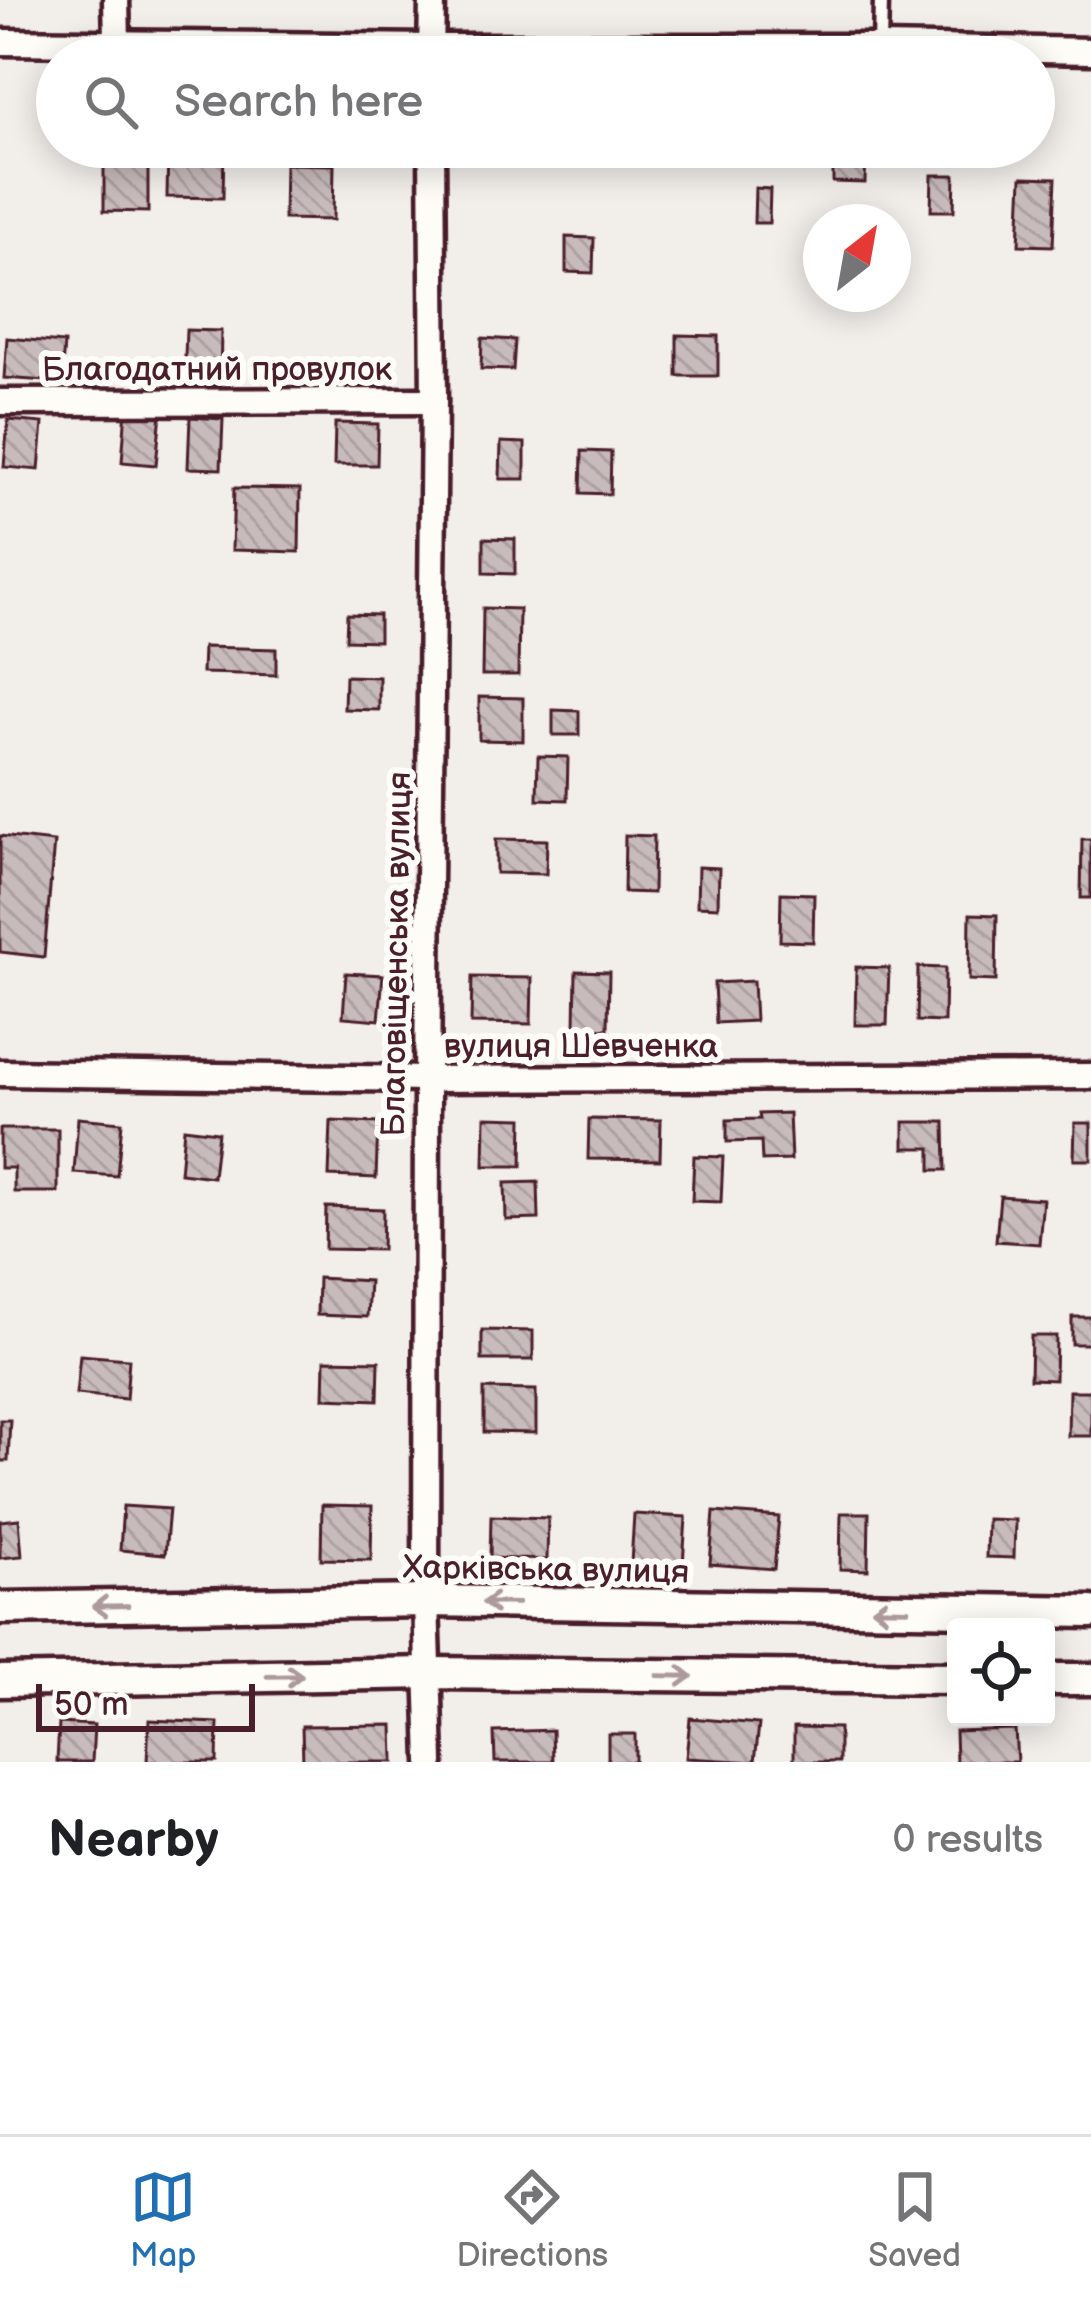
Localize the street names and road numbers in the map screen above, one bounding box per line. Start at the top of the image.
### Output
street label: Благодатний провулок [42,350,393,390]
street label: Благовіщенська вулиця [374,771,420,1137]
street label: вулиця Шевченка [444,1027,718,1067]
street label: Харківська вулиця [402,1548,689,1592]

